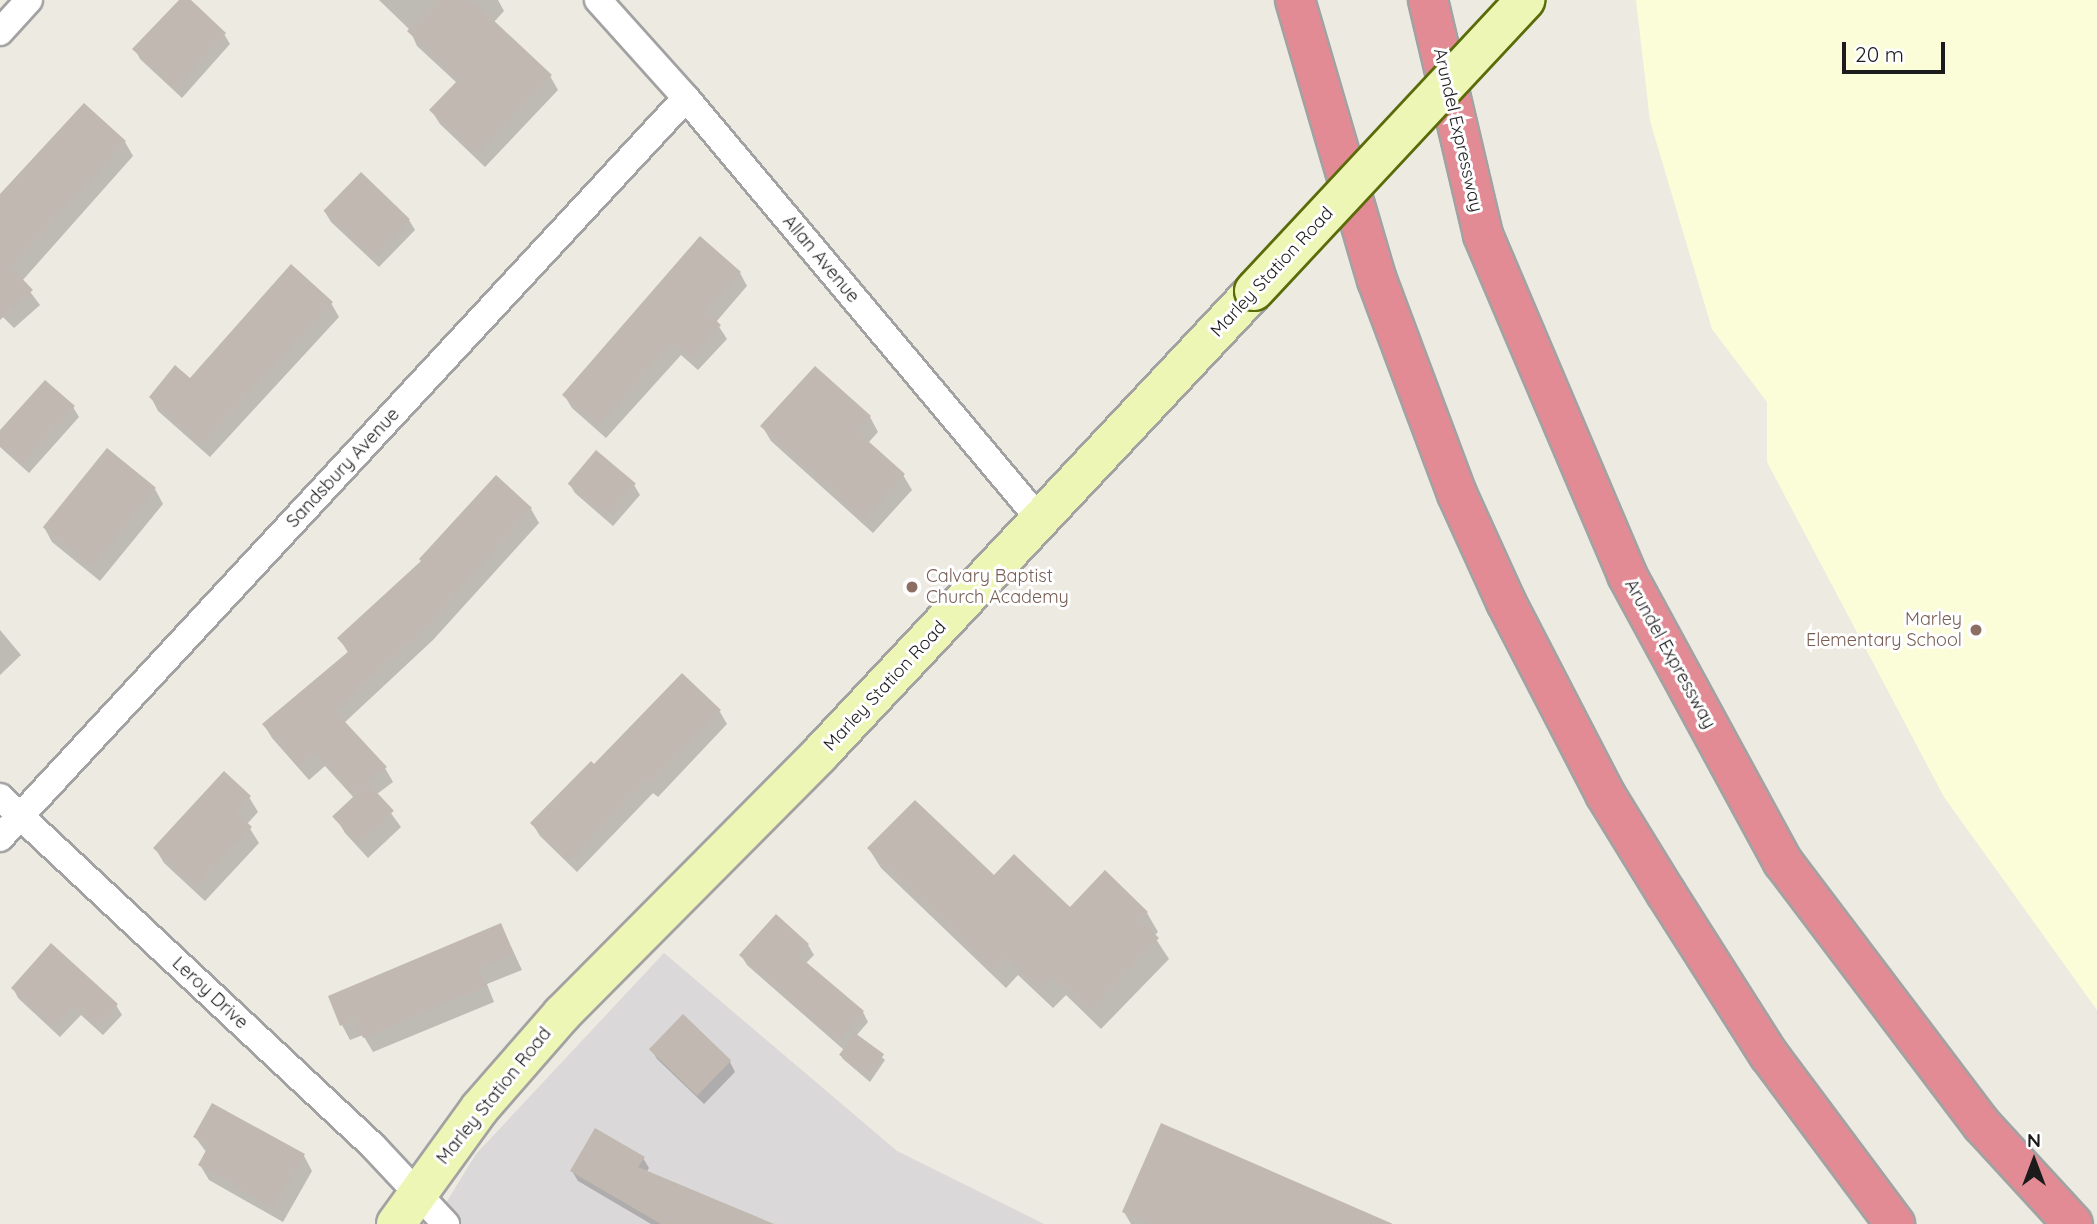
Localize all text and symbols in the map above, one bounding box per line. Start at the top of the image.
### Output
scale bar [1845,28,1948,72]
text: 20 m [1855,41,1904,67]
street label: Arundel Expressway [1429,46,1487,214]
street label: Marley Station Road [1206,203,1338,341]
street label: Allan Avenue [778,211,864,307]
street label: Sandsbury Avenue [282,404,404,532]
place label: Calvary Baptist Church Academy [926,566,1069,608]
street label: Arundel Expressway [1620,576,1720,732]
marker: Calvary Baptist Church Academy [904,579,920,595]
place label: Marley Elementary School [1806,609,1962,652]
street label: Marley Station Road [819,617,951,755]
marker: Marley Elementary School [1968,622,1984,638]
street label: Leroy Drive [168,952,252,1034]
street label: Marley Station Road [432,1023,556,1169]
north arrow [1999,1126,2069,1196]
text: N [2027,1128,2041,1152]

